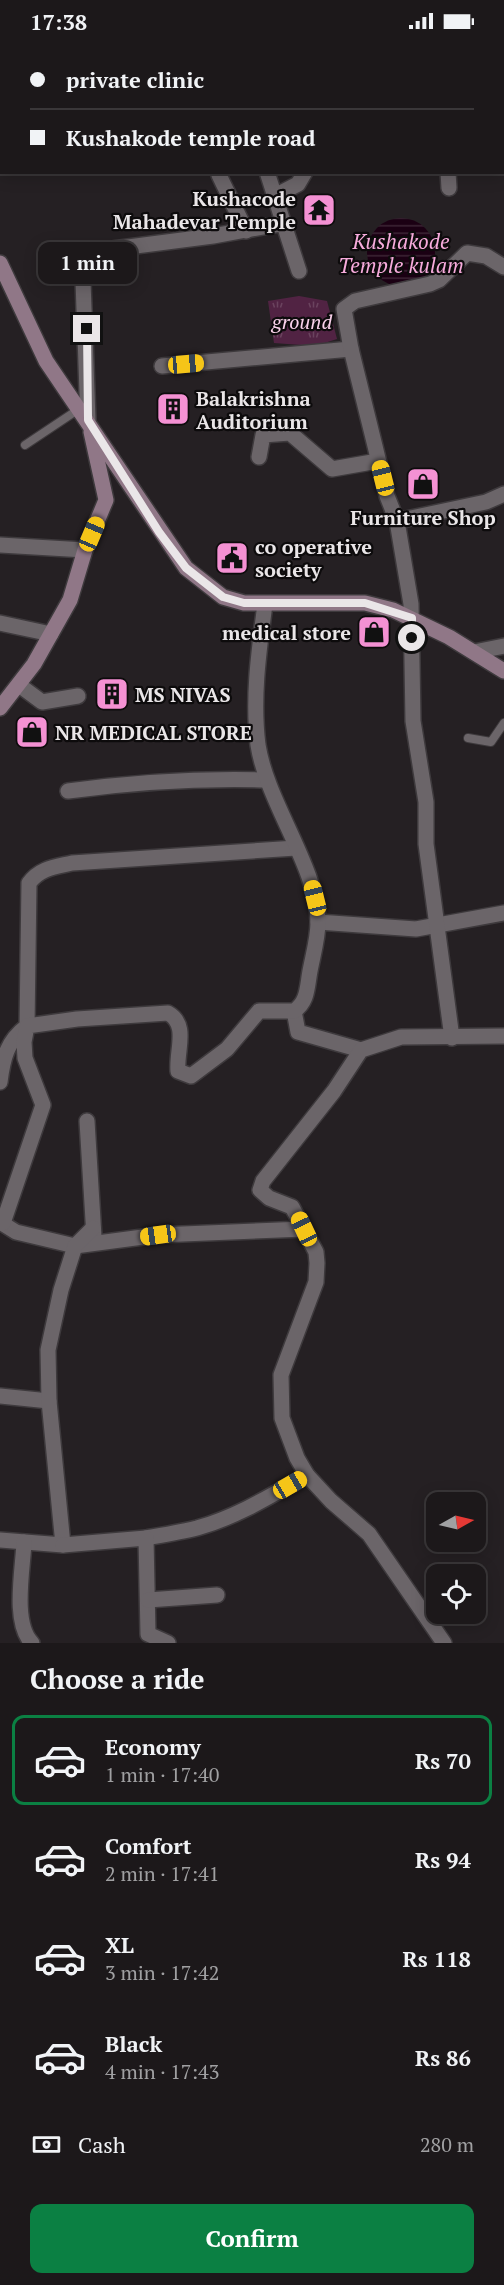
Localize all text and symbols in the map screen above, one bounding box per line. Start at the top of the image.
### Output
text: 17:38 [30,7,87,36]
text: private clinic [66,65,204,94]
text: Kushakode temple road [66,123,315,152]
place label: Kushacode Mahadevar Temple [113,185,296,235]
temple icon: Kushacode Mahadevar Temple [301,192,337,228]
water label: Kushakode Temple kulam [338,227,464,279]
callout: 1 min [38,242,136,284]
text: 1 min [60,249,115,276]
park label: ground [270,308,332,335]
route end [73,315,100,342]
car [167,353,205,375]
place label: Balakrishna Auditorium [196,385,311,435]
building icon: Balakrishna Auditorium [155,391,191,427]
car [370,458,396,498]
shop icon: Furniture Shop [405,466,441,502]
place label: Furniture Shop [350,504,496,531]
car [77,514,107,554]
place label: co operative society [255,533,372,583]
public building icon: co operative society [214,540,250,576]
shop icon: medical store [356,614,392,650]
place label: medical store [222,619,351,646]
route start [398,624,425,651]
building icon: MS NIVAS [94,676,130,712]
place label: MS NIVAS [135,681,231,708]
shop icon: NR MEDICAL STORE [14,714,50,750]
place label: NR MEDICAL STORE [55,719,252,746]
car [302,878,328,918]
car [288,1209,320,1249]
car [139,1224,177,1246]
car [270,1468,310,1502]
north arrow [426,1492,486,1552]
map controls [426,1492,486,1624]
button: locate [426,1564,486,1624]
text: Choose a ride [30,1661,205,1697]
text: Economy [105,1732,201,1761]
icon: car [33,1733,87,1787]
text: Rs 70 [415,1746,471,1775]
text: 1 min · 17:40 [105,1761,219,1788]
text: Comfort [105,1831,191,1860]
icon: car [33,1832,87,1886]
text: Rs 94 [415,1845,471,1874]
text: 2 min · 17:41 [105,1860,219,1887]
text: XL [105,1930,134,1959]
icon: car [33,1931,87,1985]
text: Rs 118 [402,1944,471,1973]
text: 3 min · 17:42 [105,1959,219,1986]
text: Black [105,2029,162,2058]
icon: car [33,2030,87,2084]
text: Rs 86 [415,2043,471,2072]
text: 4 min · 17:43 [105,2058,219,2085]
icon: cash [30,2128,63,2161]
text: Cash [78,2130,126,2159]
text: 280 m [420,2131,474,2158]
button: Confirm [30,2204,474,2273]

